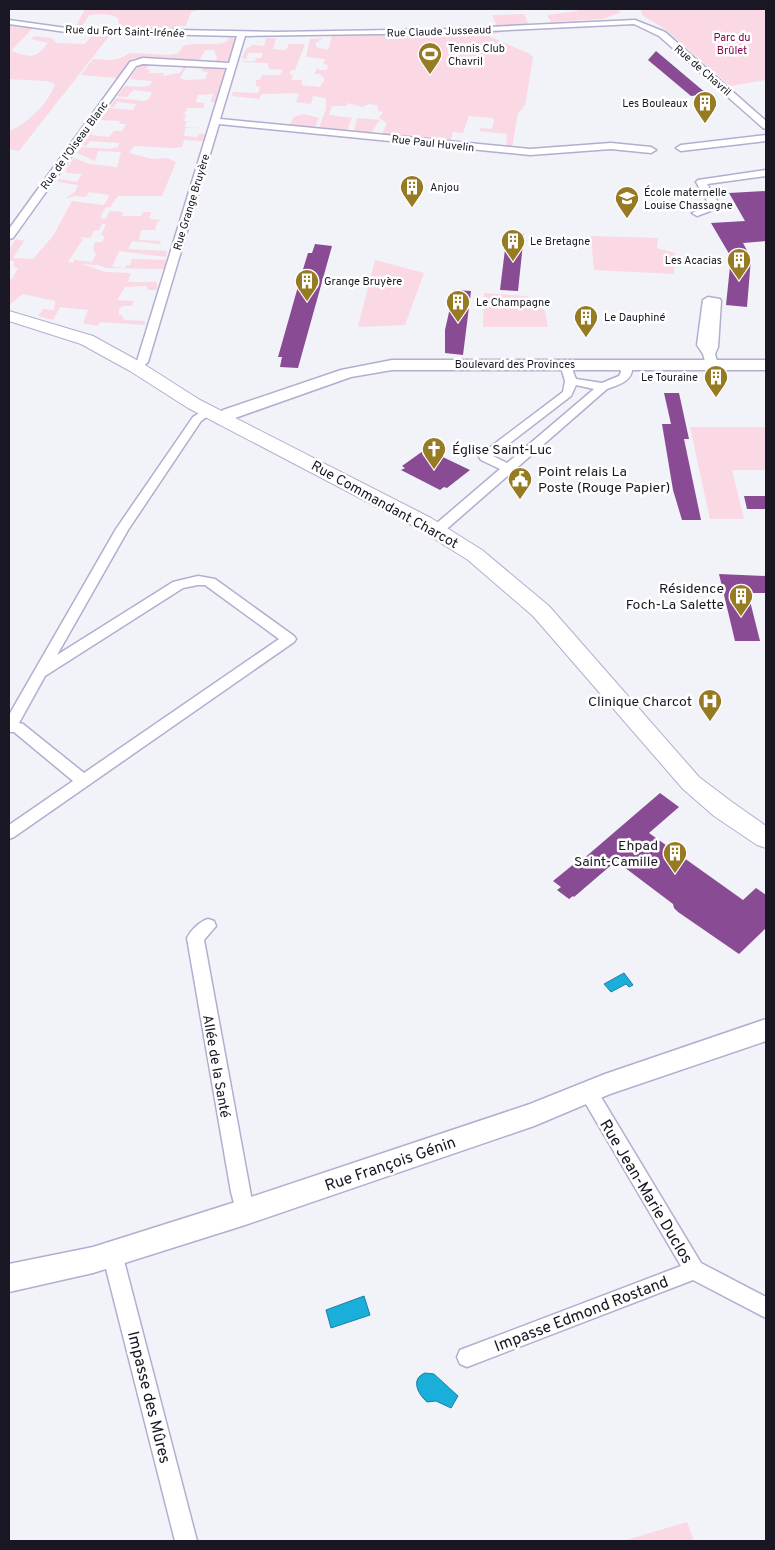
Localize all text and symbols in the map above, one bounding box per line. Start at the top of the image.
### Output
street label: Rue du Fort Saint-Irénée [65,23,185,41]
street label: Rue Claude Jusseaud [386,23,492,41]
park label: Parc du Brûlet [713,31,751,58]
sports icon: Tennis Club Chavril [417,41,443,75]
place label: Tennis Club Chavril [448,42,505,69]
street label: Rue de Chavril [671,42,734,99]
building icon: Les Bouleaux [692,90,718,124]
place label: Les Bouleaux [622,97,688,111]
street label: Rue de l'Oiseau Blanc [38,99,112,193]
street label: Rue Paul Huvelin [391,133,475,155]
street label: Rue Grange Bruyère [171,152,213,252]
building icon: Anjou [399,174,425,208]
place label: Anjou [430,181,459,195]
school or university icon: École maternelle Louise Chassagne [614,185,640,219]
place label: École maternelle Louise Chassagne [644,185,733,213]
building icon: Le Bretagne [500,228,526,262]
place label: Le Bretagne [530,235,590,249]
building icon: Les Acacias [726,247,752,281]
place label: Les Acacias [665,254,722,268]
building icon: Grange Bruyère [294,268,320,302]
place label: Grange Bruyère [324,275,402,289]
building icon: Le Champagne [445,289,471,323]
place label: Le Champagne [476,296,550,310]
building icon: Le Dauphiné [573,304,599,338]
place label: Le Dauphiné [604,311,666,325]
street label: Boulevard des Provinces [455,358,575,372]
building icon: Le Touraine [703,364,729,398]
place label: Le Touraine [641,371,698,385]
church icon: Église Saint-Luc [421,436,447,470]
place label: Église Saint-Luc [452,441,552,459]
street label: Rue Commandant Charcot [308,458,461,553]
place label: Point relais La Poste (Rouge Papier) [538,464,670,497]
public building icon: Point relais La Poste (Rouge Papier) [507,466,533,500]
place label: Résidence Foch-La Salette [626,581,724,614]
building icon: Résidence Foch-La Salette [728,583,754,617]
hospital icon: Clinique Charcot [697,688,723,722]
place label: Clinique Charcot [588,694,692,711]
place label: Ehpad Saint-Camille [574,838,658,871]
building icon: Ehpad Saint-Camille [662,840,688,874]
street label: Allée de la Santé [198,1013,233,1119]
street label: Rue Jean-Marie Duclos [594,1116,696,1268]
street label: Rue François Génin [322,1133,459,1197]
street label: Impasse Edmond Rostand [492,1272,672,1357]
street label: Impasse des Mûres [122,1329,174,1466]

